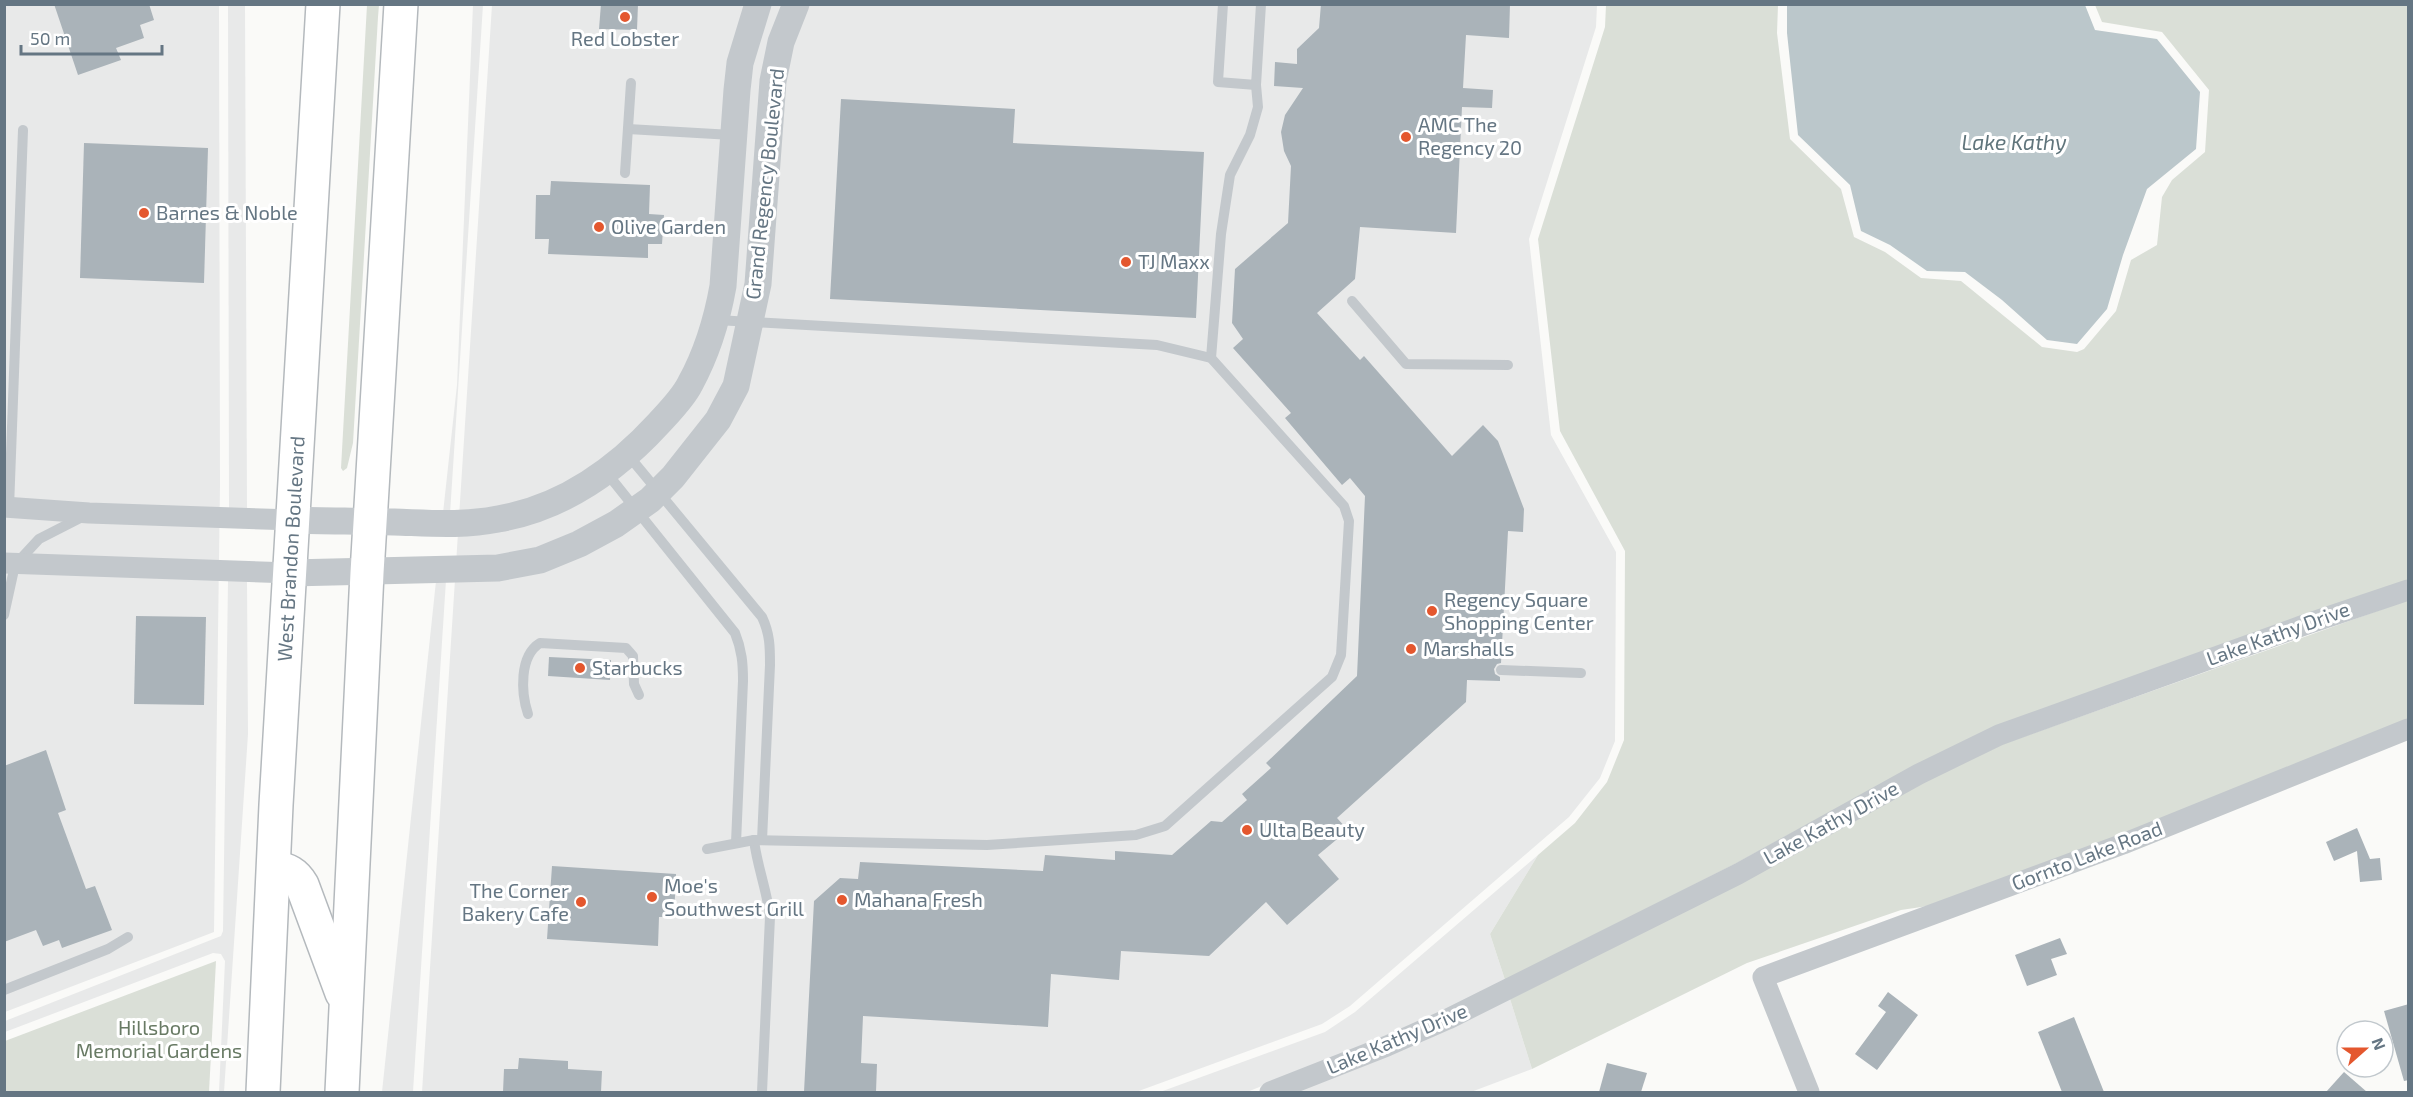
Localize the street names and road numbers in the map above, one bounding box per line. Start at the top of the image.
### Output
street label: Grand Regency Boulevard [740,67,788,301]
street label: West Brandon Boulevard [271,435,309,662]
street label: Lake Kathy Drive [2203,596,2352,670]
street label: Lake Kathy Drive [1759,775,1902,869]
street label: Gornto Lake Road [2008,815,2165,895]
street label: Lake Kathy Drive [1323,998,1471,1079]

